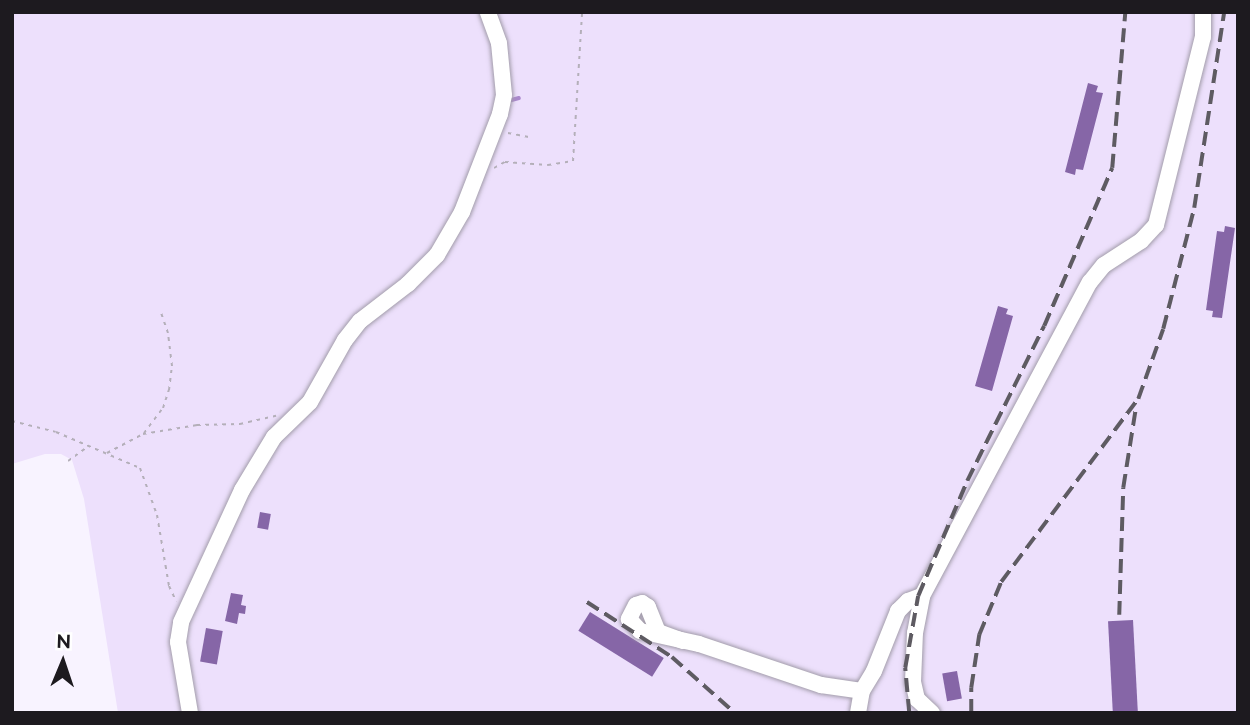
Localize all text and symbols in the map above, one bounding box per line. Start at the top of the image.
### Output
north arrow [28,627,98,697]
text: N [56,630,71,652]

